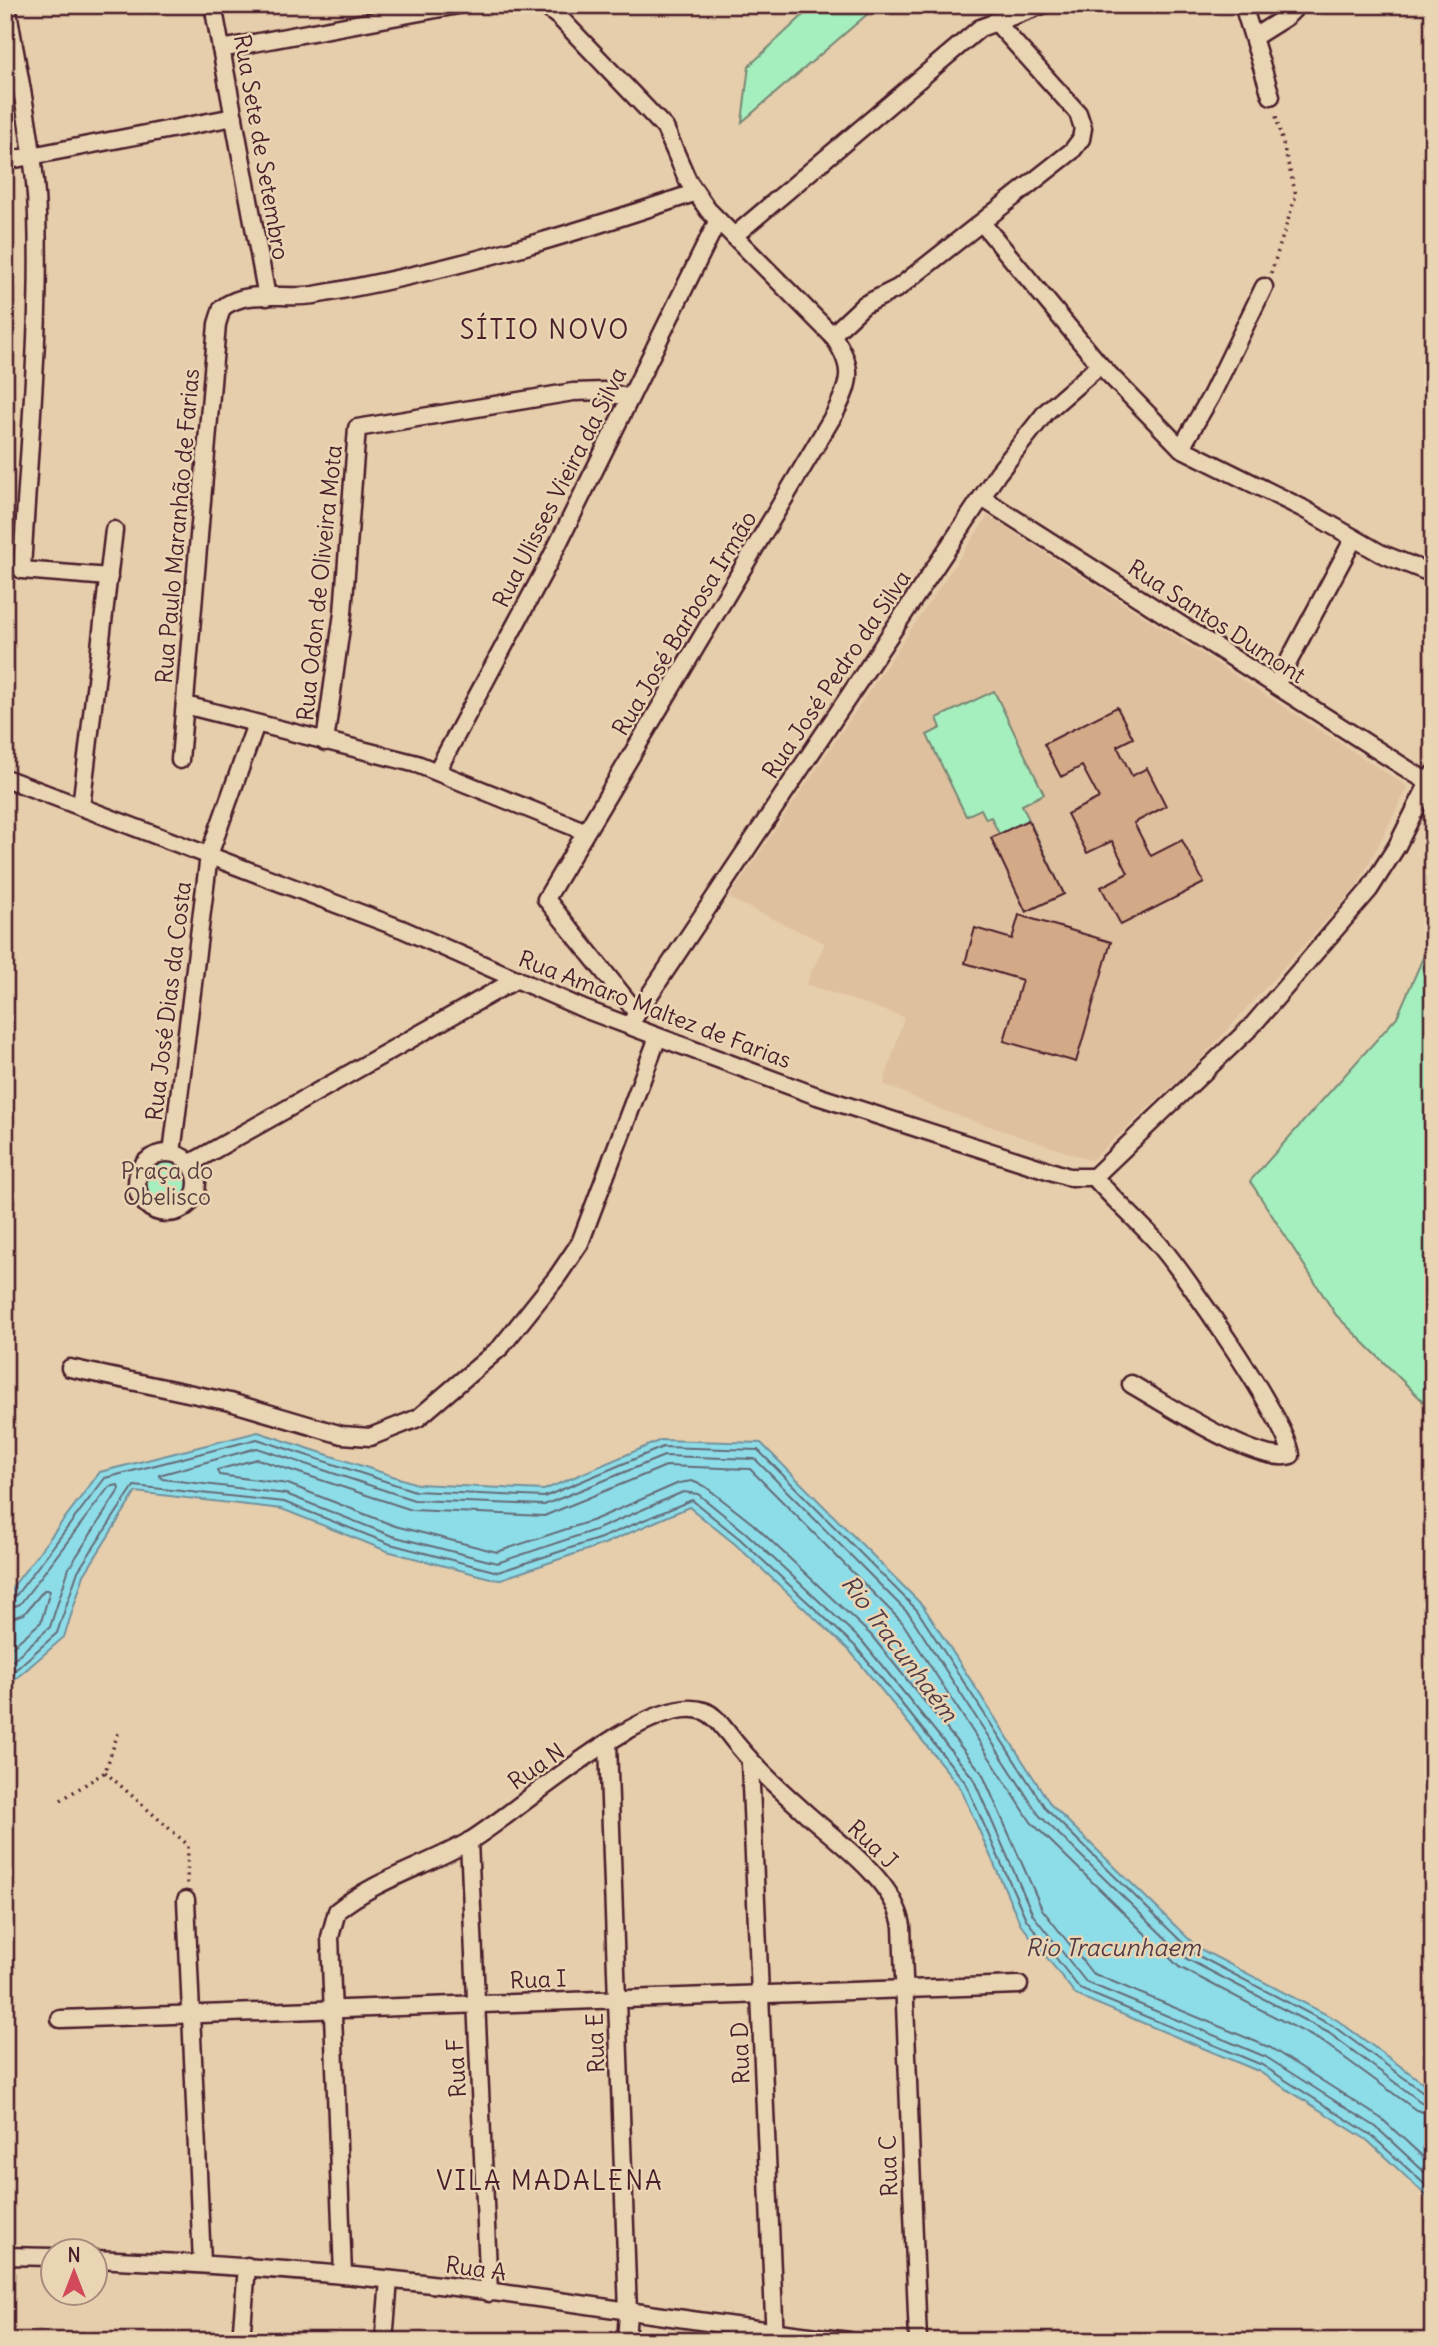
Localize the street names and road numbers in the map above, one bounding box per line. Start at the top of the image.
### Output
street label: Rua Sete de Setembro [228,32,296,262]
street label: Rua Ulisses Vieira da Silva [486,362,632,612]
street label: Rua Paulo Maranhão de Farias [149,367,205,685]
street label: Rua Odon de Oliveira Mota [290,444,348,722]
street label: Rua José Barbosa Irmão [605,505,763,741]
street label: Rua Santos Dumont [1123,553,1311,689]
street label: Rua José Pedro da Silva [755,564,917,784]
street label: Rua José Dias da Costa [139,880,197,1122]
street label: Rua Amaro Maltez de Farias [515,944,795,1074]
street label: Rua N [502,1736,570,1796]
street label: Rua J [842,1813,904,1875]
street label: Rua I [509,1964,567,1994]
street label: Rua E [579,2013,611,2073]
street label: Rua D [724,2021,756,2085]
street label: Rua F [440,2038,472,2098]
street label: Rua C [872,2135,904,2197]
street label: Rua A [444,2249,508,2287]

